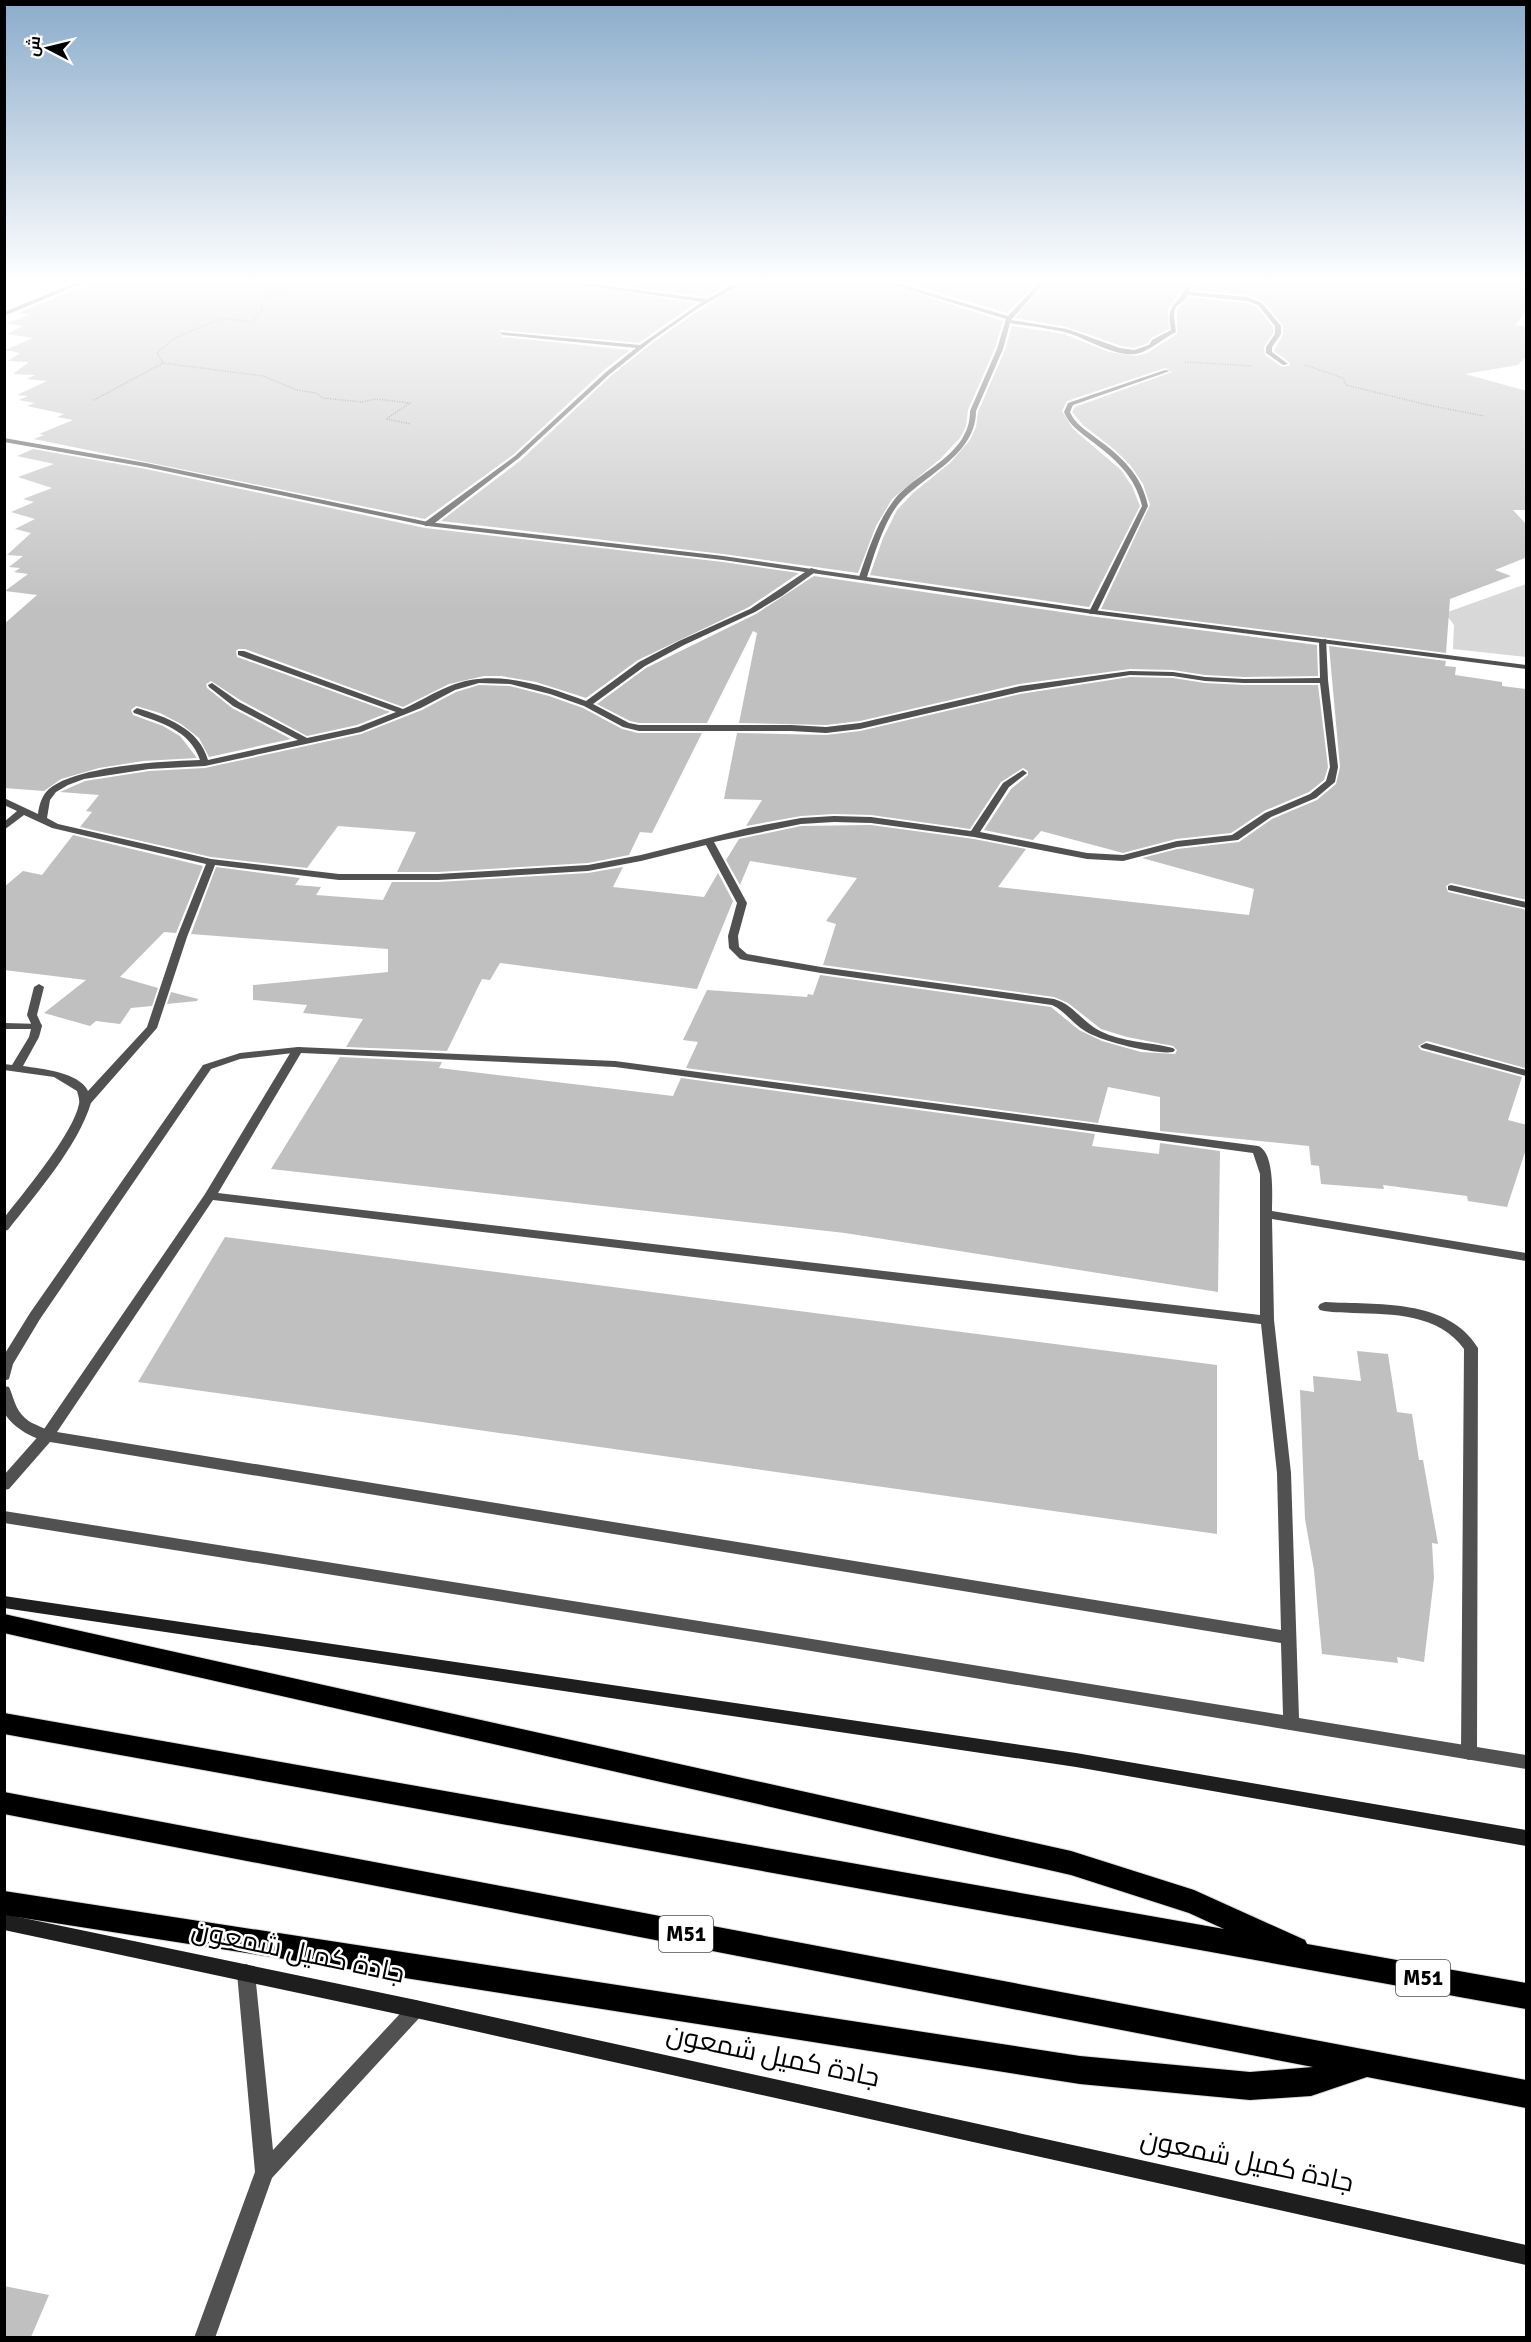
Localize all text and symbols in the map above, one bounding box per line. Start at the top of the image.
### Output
north arrow [18,18,78,78]
text: ش [23,35,45,58]
street label: جادة كميل شمعون [189,1913,407,1991]
road number: M51 [659,1916,713,1952]
road number: M51 [1396,1960,1450,1996]
street label: جادة كميل شمعون [664,2017,882,2095]
street label: جادة كميل شمعون [1138,2122,1356,2200]

